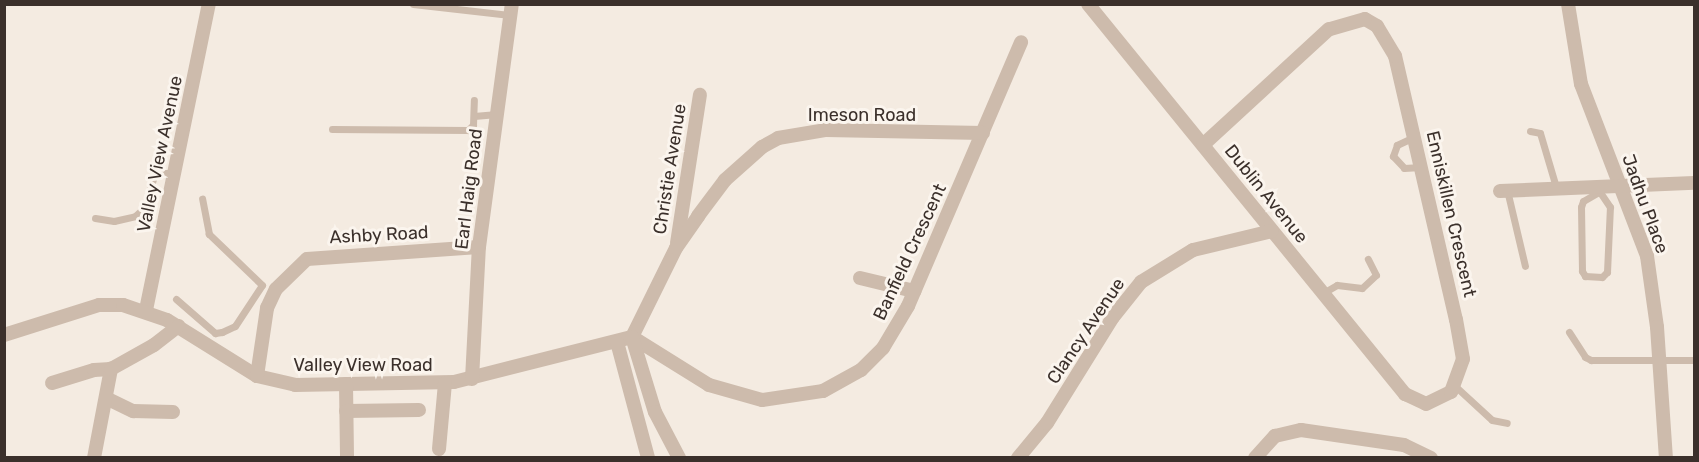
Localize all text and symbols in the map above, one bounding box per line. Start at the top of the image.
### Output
street label: Valley View Avenue [133,73,187,235]
street label: Christie Avenue [649,102,691,236]
street label: Imeson Road [808,104,916,126]
street label: Earl Haig Road [451,127,487,251]
street label: Enniskillen Crescent [1421,129,1481,299]
street label: Dublin Avenue [1220,140,1312,248]
street label: Jadhu Place [1617,151,1673,257]
street label: Banfield Crescent [869,180,951,324]
street label: Ashby Road [329,222,429,248]
street label: Clancy Avenue [1042,273,1130,389]
street label: Valley View Road [293,354,433,376]

